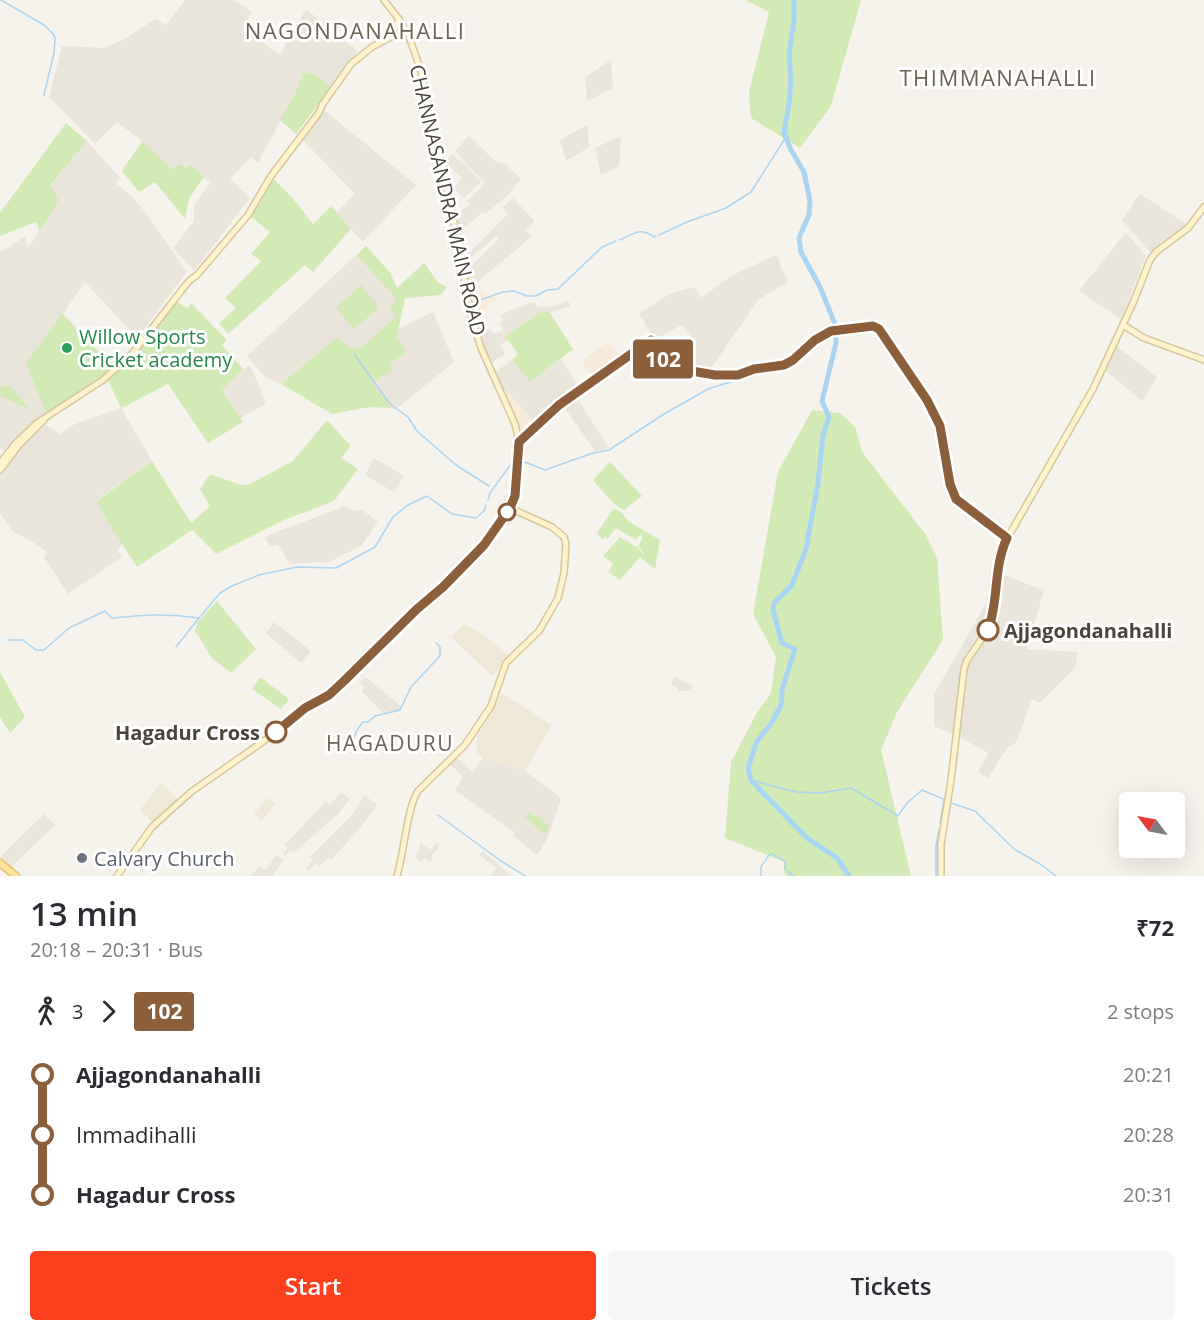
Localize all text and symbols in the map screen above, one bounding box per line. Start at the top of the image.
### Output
district label: NAGONDANAHALLI [245,15,465,45]
street label: CHANNASANDRA MAIN ROAD [404,62,492,338]
district label: THIMMANAHALLI [899,62,1097,92]
place label: Willow Sports Cricket academy [79,323,233,373]
line badge: 102 [628,340,698,378]
marker: Willow Sports Cricket academy [60,341,74,355]
text: 102 [645,345,681,373]
unlabelled marker [498,503,516,521]
place label: Ajjagondanahalli [1004,617,1172,644]
marker: Ajjagondanahalli [977,619,999,641]
place label: Hagadur Cross [115,719,260,746]
marker: Hagadur Cross [265,721,287,743]
district label: HAGADURU [326,729,454,757]
north arrow [1119,792,1185,858]
map controls [1119,792,1185,858]
place label: Calvary Church [94,845,234,872]
marker: Calvary Church [75,851,89,865]
text: 13 min [30,891,138,936]
text: ₹72 [1136,912,1174,942]
text: 20:18 – 20:31 · Bus [30,936,203,963]
icon: walk [30,995,63,1028]
icon: forward [92,995,125,1028]
text: 102 [146,997,182,1025]
text: 3 [72,998,83,1025]
text: 2 stops [1107,998,1174,1025]
text: Ajjagondanahalli [76,1059,261,1089]
text: 20:21 [1123,1061,1174,1088]
text: Immadihalli [76,1119,197,1149]
text: 20:28 [1123,1121,1174,1148]
text: Hagadur Cross [76,1179,235,1209]
text: 20:31 [1123,1181,1174,1208]
button: Start [30,1251,596,1320]
button: Tickets [608,1251,1174,1320]

